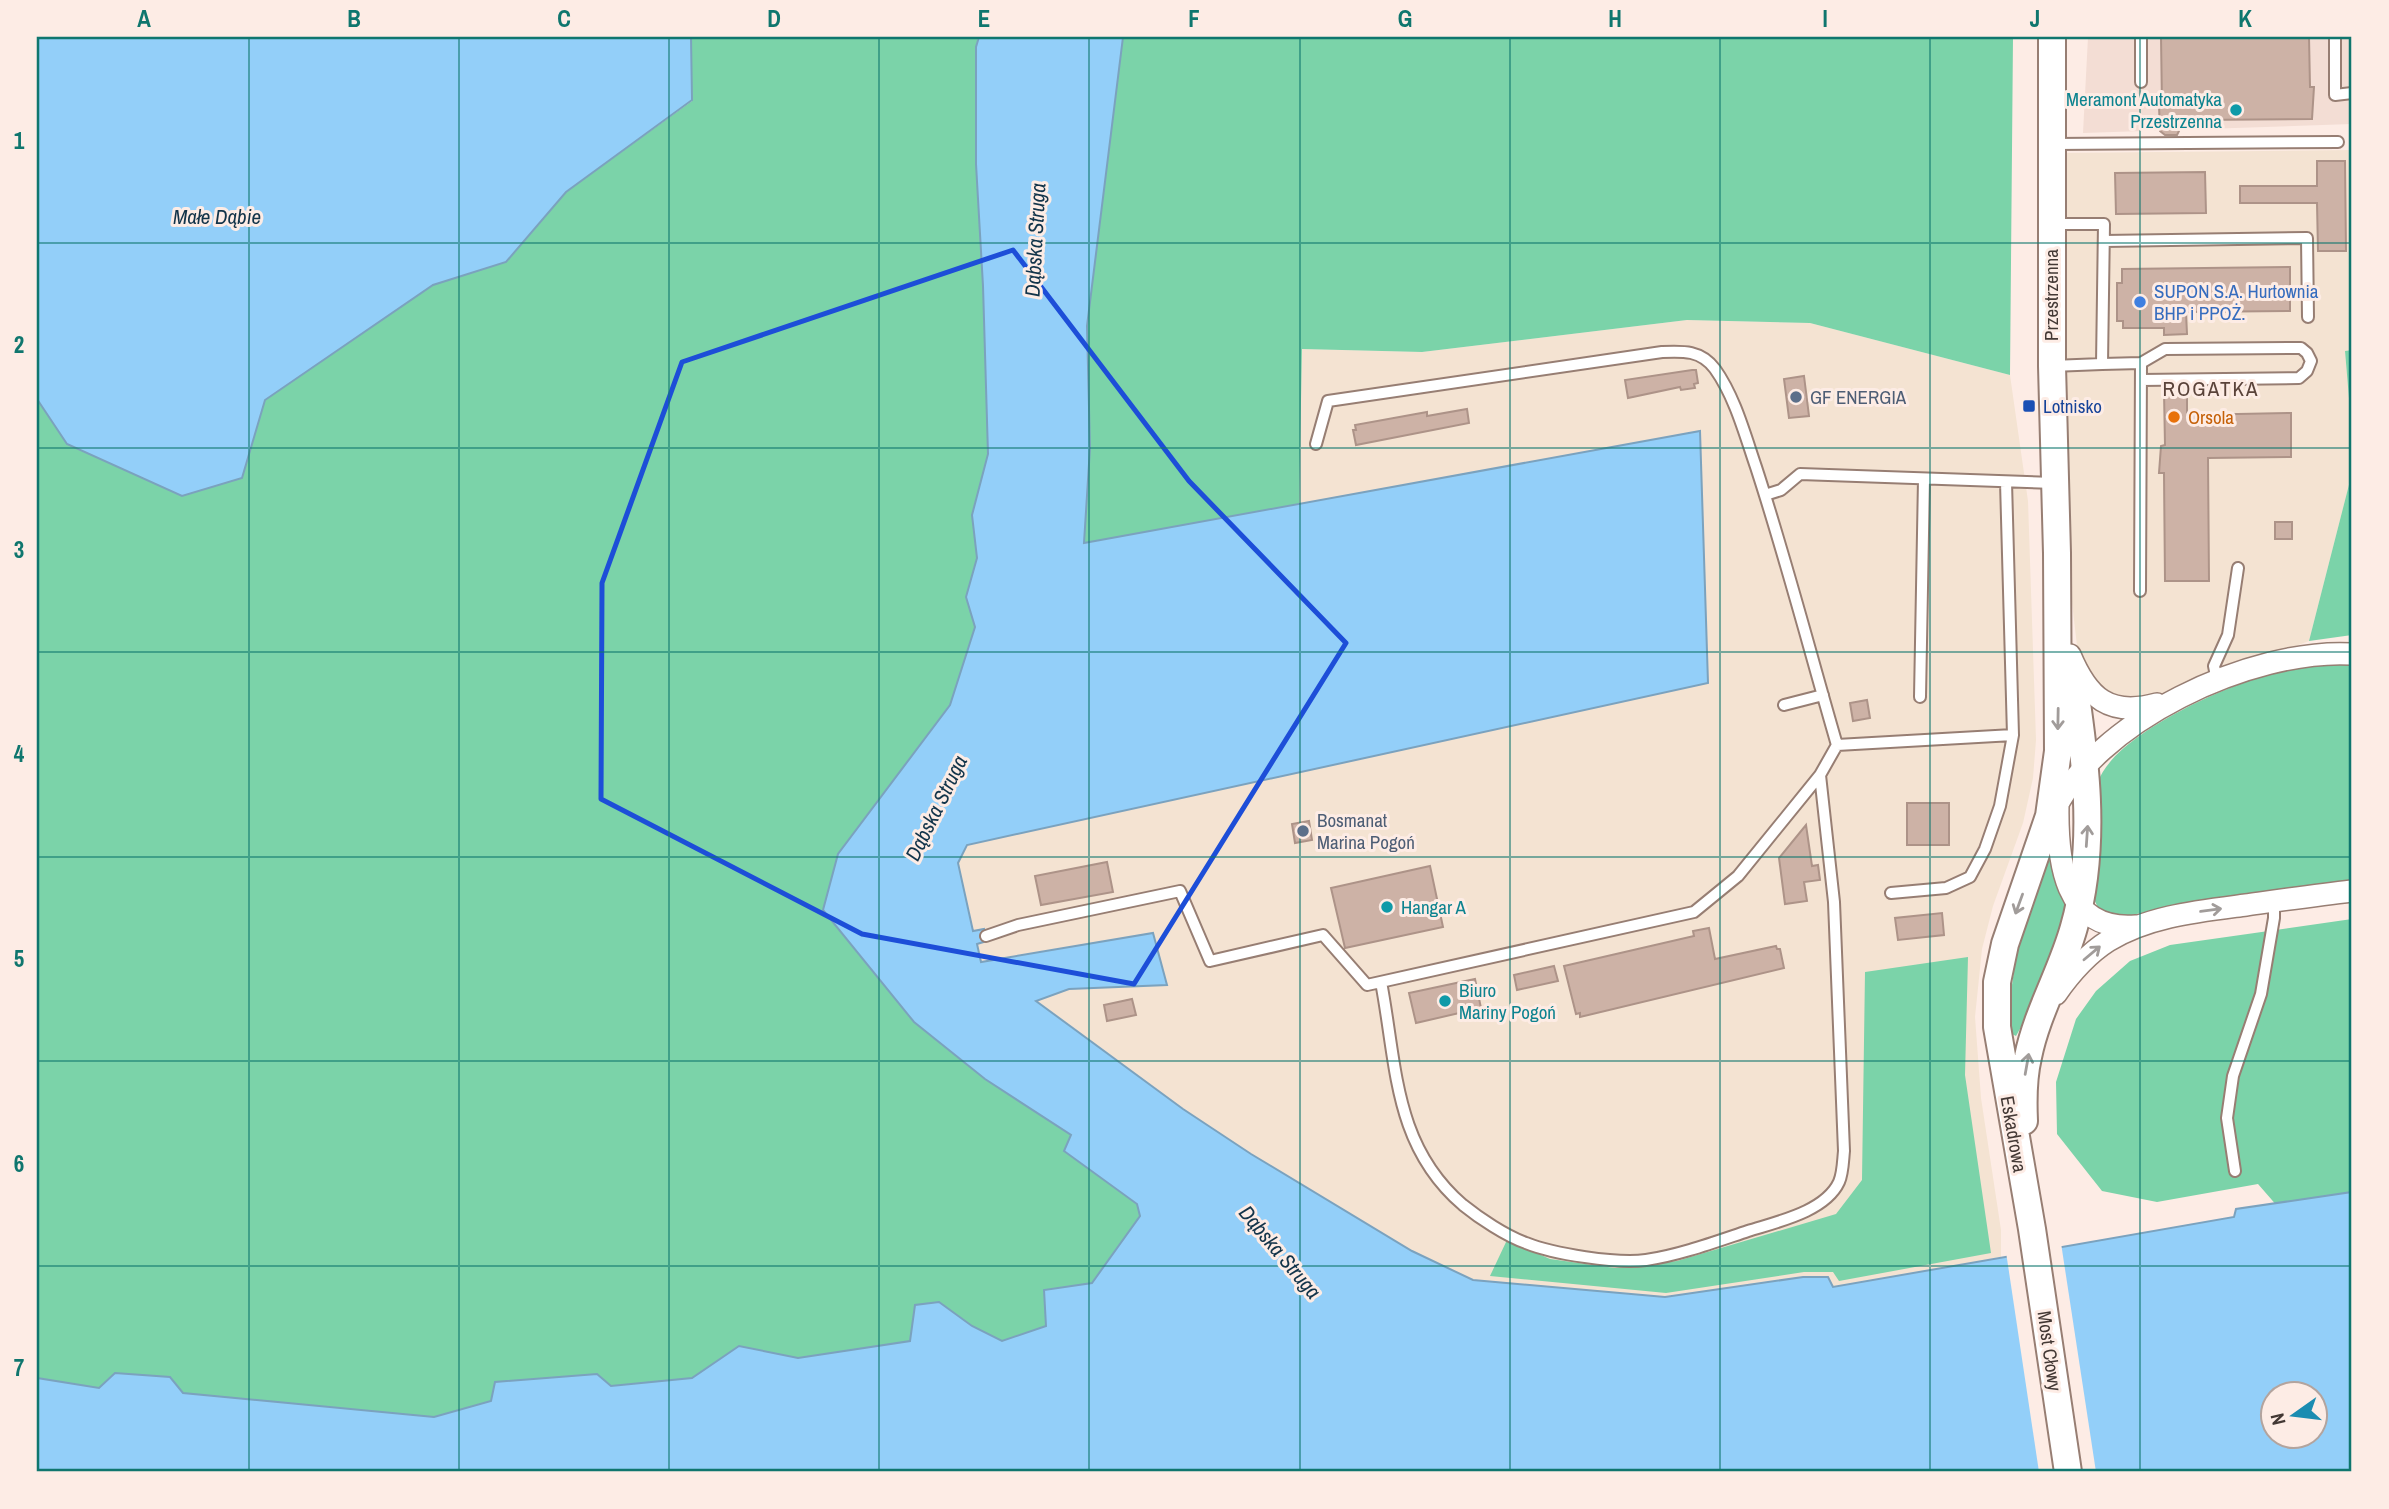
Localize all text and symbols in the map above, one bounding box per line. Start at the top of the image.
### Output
text: A [137,3,151,34]
text: B [347,3,361,34]
text: C [557,3,571,34]
text: D [767,3,781,34]
text: E [978,3,990,34]
text: F [1188,3,1200,34]
text: G [1398,3,1412,34]
text: H [1608,3,1622,34]
text: I [1822,3,1828,34]
text: J [2030,3,2040,34]
text: K [2238,3,2252,34]
place label: Meramont Automatyka Przestrzenna [2066,86,2222,134]
marker: Meramont Automatyka Przestrzenna [2228,102,2244,118]
text: 1 [14,125,25,156]
water label: Dąbska Struga [1018,182,1052,298]
water label: Małe Dąbie [173,202,261,231]
street label: Przestrzenna [2038,249,2064,341]
place label: SUPON S.A. Hurtownia BHP i PPOŻ. [2154,278,2319,326]
marker: SUPON S.A. Hurtownia BHP i PPOŻ. [2132,294,2148,310]
text: 2 [14,329,24,360]
district label: ROGATKA [2163,374,2259,403]
place label: GF ENERGIA [1810,384,1907,410]
marker: GF ENERGIA [1788,389,1804,405]
place label: Lotnisko [2043,393,2102,419]
marker: Lotnisko [2021,398,2037,414]
place label: Orsola [2188,404,2234,430]
marker: Orsola [2166,409,2182,425]
text: 3 [14,534,24,565]
one-way arrow [2052,707,2065,730]
text: 4 [14,738,25,769]
water label: Dąbska Struga [898,750,974,866]
place label: Bosmanat Marina Pogoń [1317,807,1415,855]
marker: Bosmanat Marina Pogoń [1295,823,1311,839]
one-way arrow [2081,824,2094,847]
one-way arrow [2012,893,2024,915]
place label: Hangar A [1401,894,1467,920]
marker: Hangar A [1379,899,1395,915]
one-way arrow [2199,903,2222,916]
text: 5 [14,943,24,974]
one-way arrow [2083,945,2101,961]
place label: Biuro Mariny Pogoń [1459,977,1556,1025]
marker: Biuro Mariny Pogoń [1437,993,1453,1009]
one-way arrow [2021,1053,2034,1076]
street label: Eskadrowa [1995,1094,2034,1175]
text: 6 [14,1148,24,1179]
water label: Dąbska Struga [1232,1199,1328,1305]
street label: Most Cłowy [2032,1309,2069,1393]
text: 7 [14,1352,24,1383]
north arrow [2260,1380,2330,1450]
text: N [2264,1411,2291,1428]

